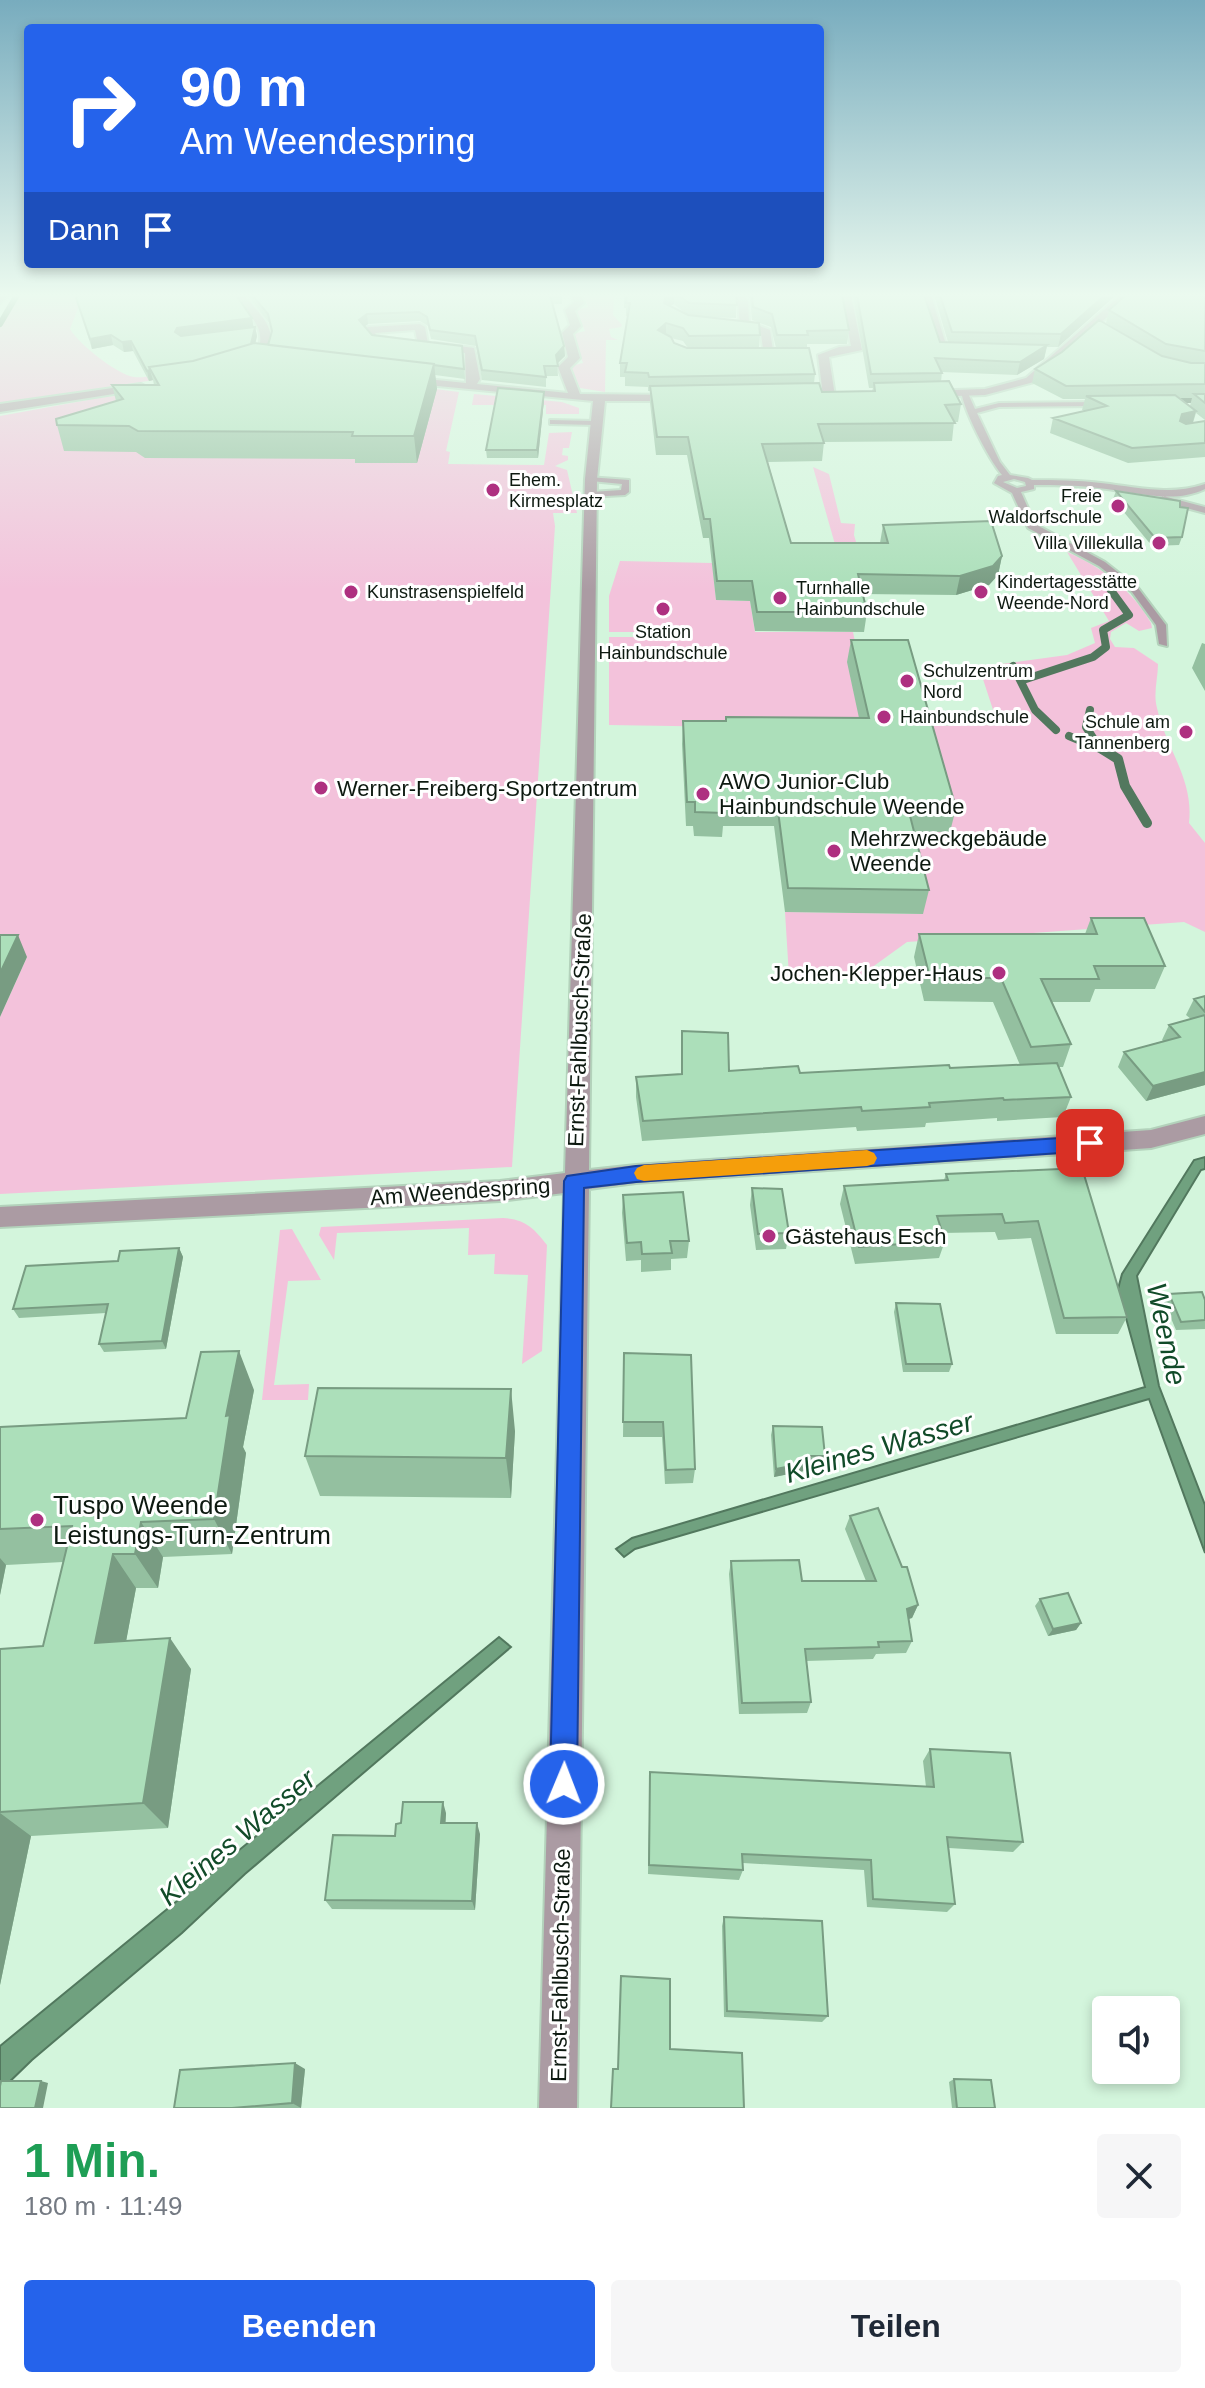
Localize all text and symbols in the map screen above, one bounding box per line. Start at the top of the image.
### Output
text: 90 m [180,55,308,118]
icon: right [48,56,152,160]
text: Am Weendespring [180,121,476,162]
icon: arrive [136,208,180,252]
text: Dann [48,213,120,246]
place label: Ehem. Kirmesplatz [509,470,603,511]
marker: Ehem. Kirmesplatz [484,481,502,499]
place label: Freie Waldorfschule [989,486,1102,527]
marker: Freie Waldorfschule [1109,497,1127,515]
place label: Villa Villekulla [1034,533,1144,553]
marker: Villa Villekulla [1150,534,1168,552]
place label: Kindertagesstätte Weende-Nord [997,572,1137,613]
place label: Turnhalle Hainbundschule [796,578,925,619]
place label: Kunstrasenspielfeld [367,582,524,602]
marker: Kunstrasenspielfeld [342,583,360,601]
marker: Kindertagesstätte Weende-Nord [972,583,990,601]
marker: Turnhalle Hainbundschule [771,589,789,607]
marker: Station Hainbundschule [654,600,672,618]
place label: Station Hainbundschule [598,622,728,663]
place label: Schulzentrum Nord [923,661,1033,702]
marker: Schulzentrum Nord [898,672,916,690]
place label: Hainbundschule [900,707,1029,727]
marker: Hainbundschule [875,708,893,726]
place label: Schule am Tannenberg [1075,712,1170,753]
marker: Schule am Tannenberg [1177,723,1195,741]
place label: AWO Junior-Club Hainbundschule Weende [719,769,964,819]
place label: Werner-Freiberg-Sportzentrum [337,776,637,801]
marker: Werner-Freiberg-Sportzentrum [312,779,330,797]
marker: AWO Junior-Club Hainbundschule Weende [694,785,712,803]
place label: Mehrzweckgebäude Weende [850,826,1047,876]
marker: Mehrzweckgebäude Weende [825,842,843,860]
street label: Ernst-Fahlbusch-Straße [563,913,596,1147]
place label: Jochen-Klepper-Haus [770,961,983,986]
marker: Jochen-Klepper-Haus [990,964,1008,982]
pin [1056,1109,1124,1177]
icon: arrive [1068,1121,1112,1165]
street label: Am Weendespring [369,1173,551,1210]
place label: Gästehaus Esch [785,1224,946,1249]
marker: Gästehaus Esch [760,1227,778,1245]
water label: Weende [1141,1280,1192,1388]
water label: Kleines Wasser [782,1405,978,1489]
place label: Tuspo Weende Leistungs-Turn-Zentrum [53,1490,331,1550]
marker: Tuspo Weende Leistungs-Turn-Zentrum [28,1511,46,1529]
position arrow [522,1742,606,1826]
water label: Kleines Wasser [153,1762,323,1912]
street label: Ernst-Fahlbusch-Straße [546,1848,575,2082]
map controls [1092,1996,1180,2084]
button: sound [1092,1996,1180,2084]
text: 1 Min. [24,2134,160,2187]
button: close [1097,2134,1181,2218]
text: 180 m · 11:49 [24,2191,183,2221]
button: Beenden [24,2280,595,2372]
button: Teilen [611,2280,1181,2372]

